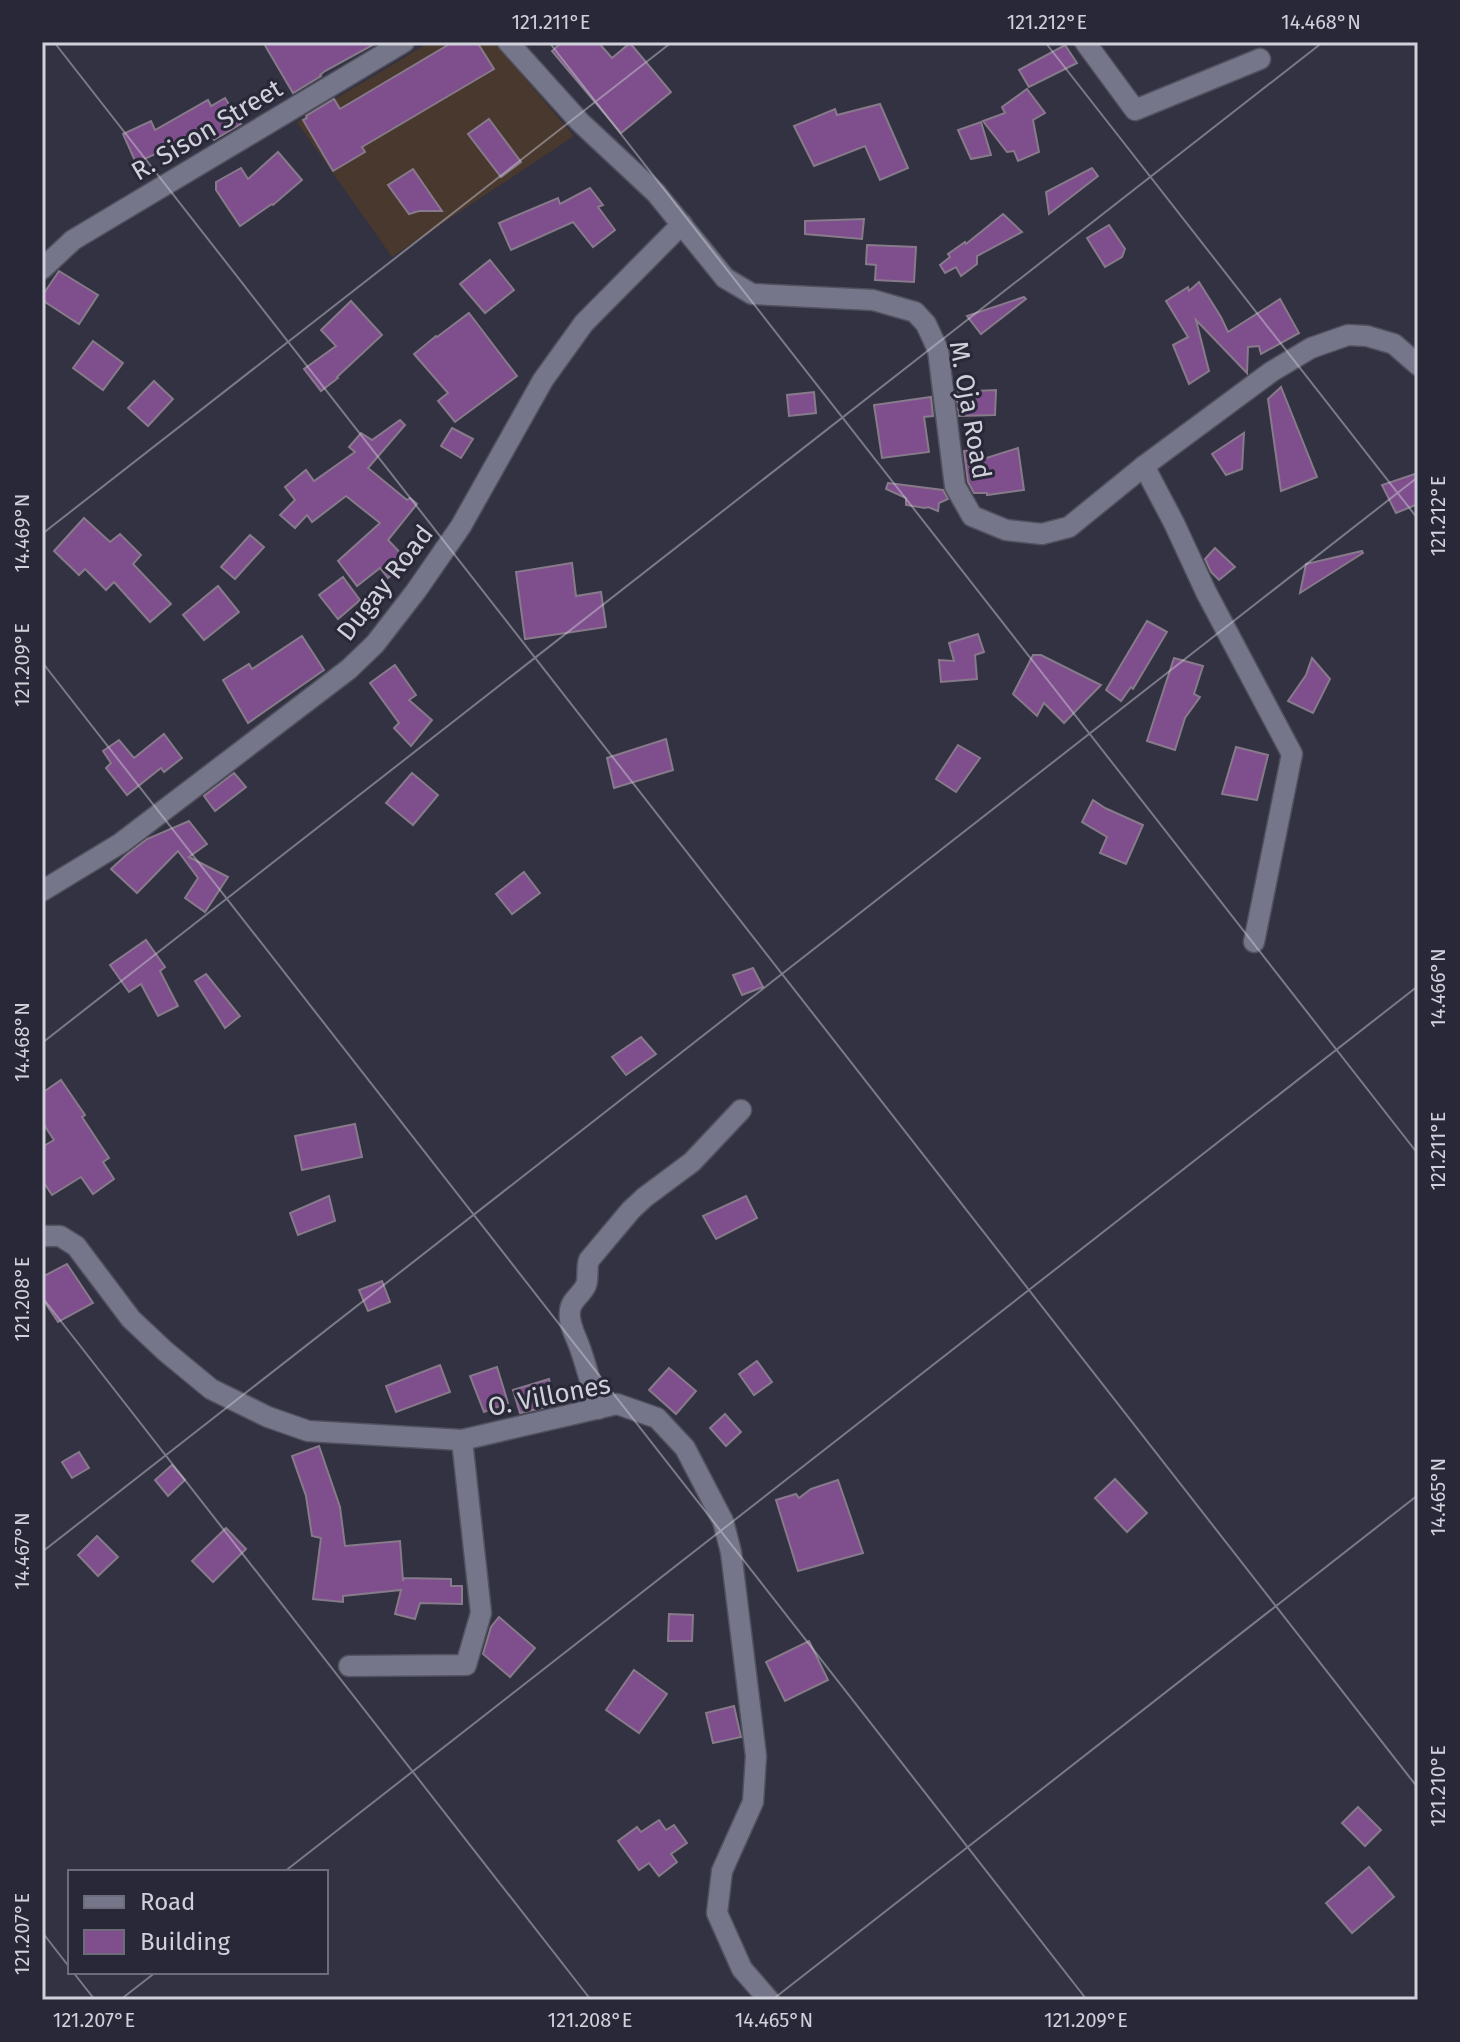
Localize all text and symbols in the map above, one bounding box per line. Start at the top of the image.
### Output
text: 121.211°E [511,10,591,34]
text: 121.212°E [1007,10,1087,34]
text: 14.468°N [1281,10,1361,34]
street label: R. Sison Street [126,73,289,187]
street label: M. Oja Road [943,339,997,481]
text: 121.212°E [1426,476,1450,556]
text: 14.469°N [10,493,34,573]
street label: Dugay Road [330,519,440,647]
text: 121.209°E [10,623,34,707]
text: 14.466°N [1426,948,1450,1028]
text: 14.468°N [10,1002,34,1082]
text: 121.211°E [1426,1111,1450,1191]
text: 121.208°E [10,1257,34,1341]
street label: O. Villones [485,1369,613,1423]
text: 14.465°N [1426,1458,1450,1536]
text: 14.467°N [10,1512,34,1590]
text: 121.210°E [1426,1745,1450,1827]
legend [68,1870,328,1974]
text: Road [140,1888,195,1916]
text: 121.207°E [10,1893,34,1975]
text: Building [140,1928,230,1956]
text: 121.207°E [53,2008,135,2032]
text: 121.208°E [548,2008,632,2032]
text: 14.465°N [735,2008,813,2032]
text: 121.209°E [1044,2008,1128,2032]

